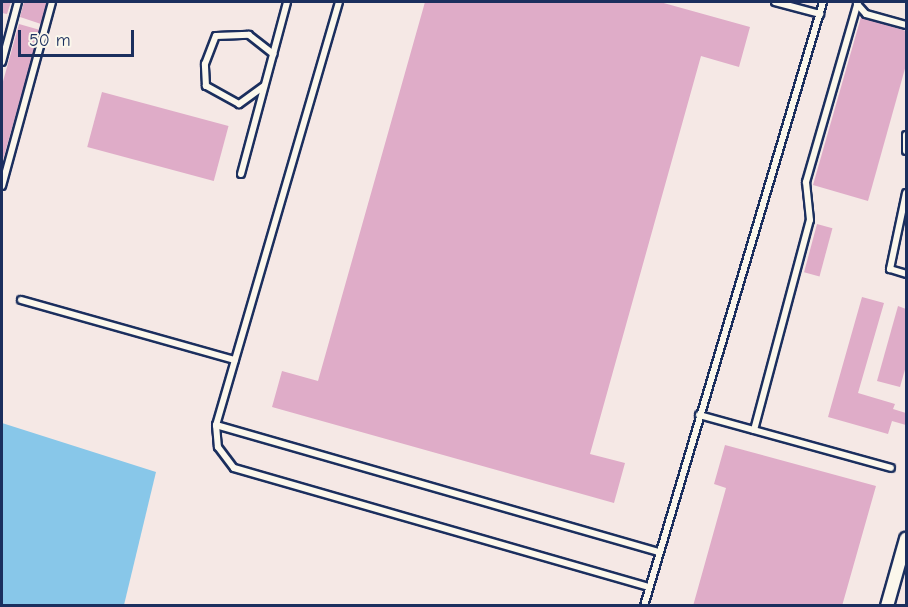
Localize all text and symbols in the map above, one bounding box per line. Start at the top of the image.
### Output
scale bar [21,18,136,56]
text: 50 m [29,30,71,51]

